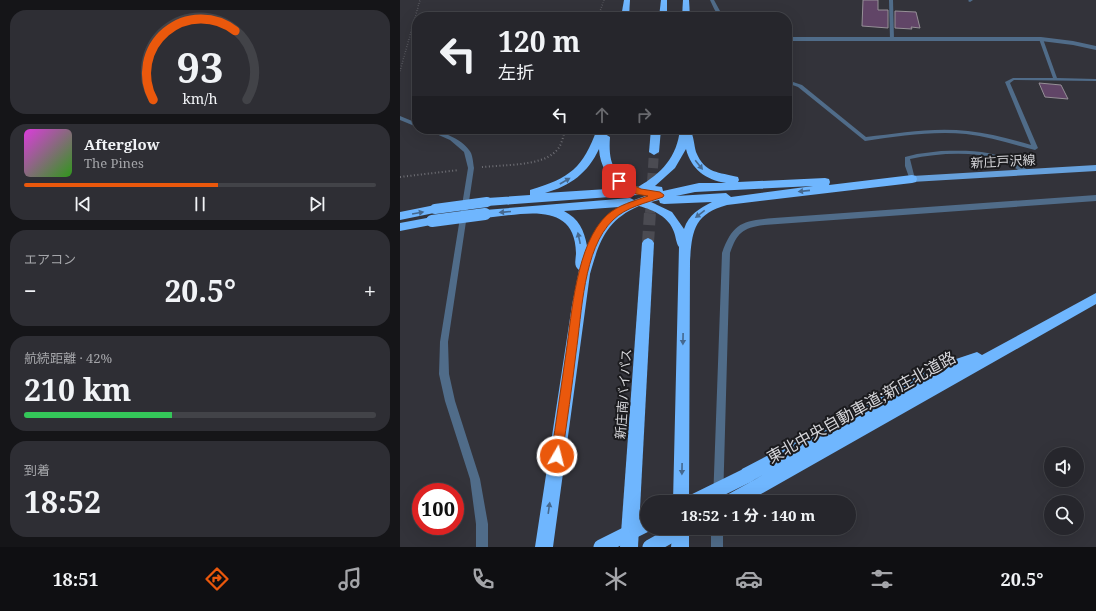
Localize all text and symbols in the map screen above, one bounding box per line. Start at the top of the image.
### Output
text: 120 m [498,22,580,60]
icon: left [432,28,484,80]
text: 93 [176,39,224,95]
text: 左折 [498,60,534,84]
text: km/h [182,89,218,108]
icon: left [549,104,571,126]
icon: ahead [591,104,613,126]
icon: right [633,104,655,126]
text: Afterglow [84,134,160,154]
street label: 新庄戸沢線 [970,150,1036,172]
text: The Pines [84,154,144,172]
one-way arrow [695,160,703,171]
pin [602,164,636,198]
icon: arrive [608,170,630,192]
one-way arrow [559,177,571,184]
one-way arrow [798,188,810,194]
icon: previous [72,193,94,215]
icon: pause [189,193,211,215]
icon: next [306,193,328,215]
one-way arrow [499,208,511,215]
one-way arrow [411,209,424,215]
one-way arrow [694,210,705,218]
one-way arrow [576,232,582,244]
text: エアコン [24,250,76,268]
text: 20.5° [164,270,236,311]
text: − [24,275,37,305]
text: + [364,275,376,305]
one-way arrow [680,333,686,346]
street label: 東北中央自動車道;新庄北道路 [763,346,959,468]
street label: 新庄南バイパス [611,348,635,440]
text: 航続距離 · 42% [24,349,112,367]
text: 210 km [24,369,131,410]
position arrow [536,435,578,477]
map controls [1044,447,1084,535]
button: sound [1044,447,1084,487]
text: 到着 [24,461,50,479]
one-way arrow [678,463,685,475]
text: 18:52 [24,481,101,522]
speed limit sign: 100 [412,483,464,535]
button: search [1044,495,1084,535]
one-way arrow [546,502,552,514]
text: 18:52 · 1 分 · 140 m [681,505,815,525]
icon: directions [203,565,231,593]
icon: music [336,565,364,593]
icon: phone [469,565,497,593]
icon: climate [602,565,630,593]
icon: car [735,565,763,593]
icon: filters [868,565,896,593]
text: 18:51 [52,567,99,591]
text: 20.5° [1000,567,1044,591]

